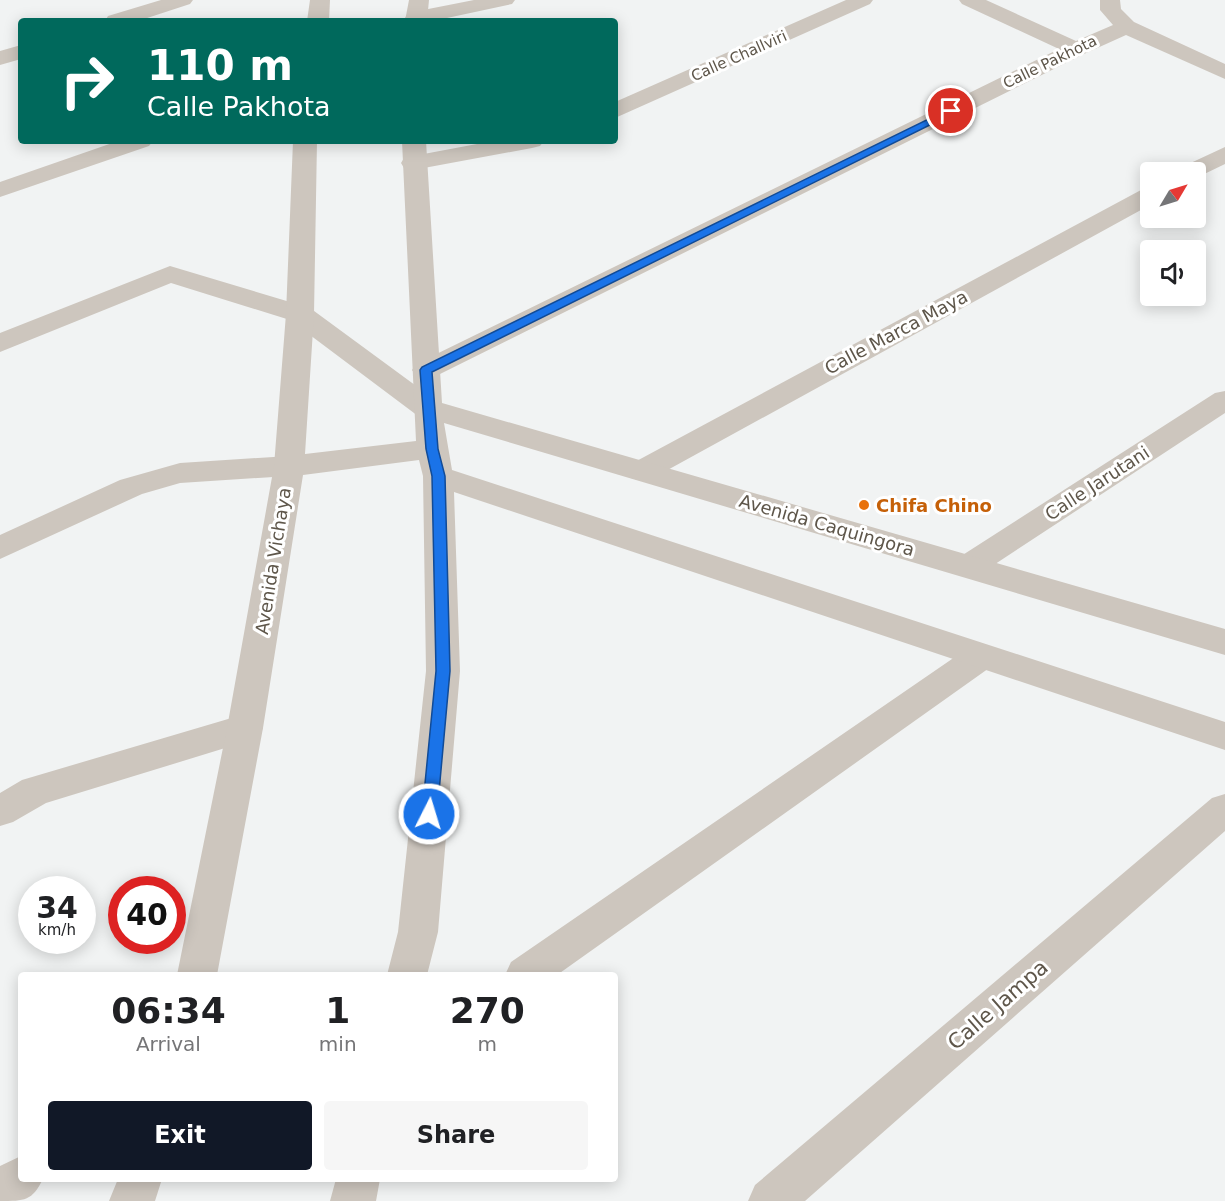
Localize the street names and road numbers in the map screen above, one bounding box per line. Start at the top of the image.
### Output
street label: Calle Challviri [688,27,790,85]
street label: Calle Pakhota [1000,32,1100,92]
street label: Calle Marca Maya [821,285,971,379]
street label: Calle Jarutani [1041,442,1153,524]
street label: Avenida Vichaya [251,486,295,636]
street label: Avenida Caquingora [737,490,917,560]
street label: Calle Jampa [943,955,1053,1055]

